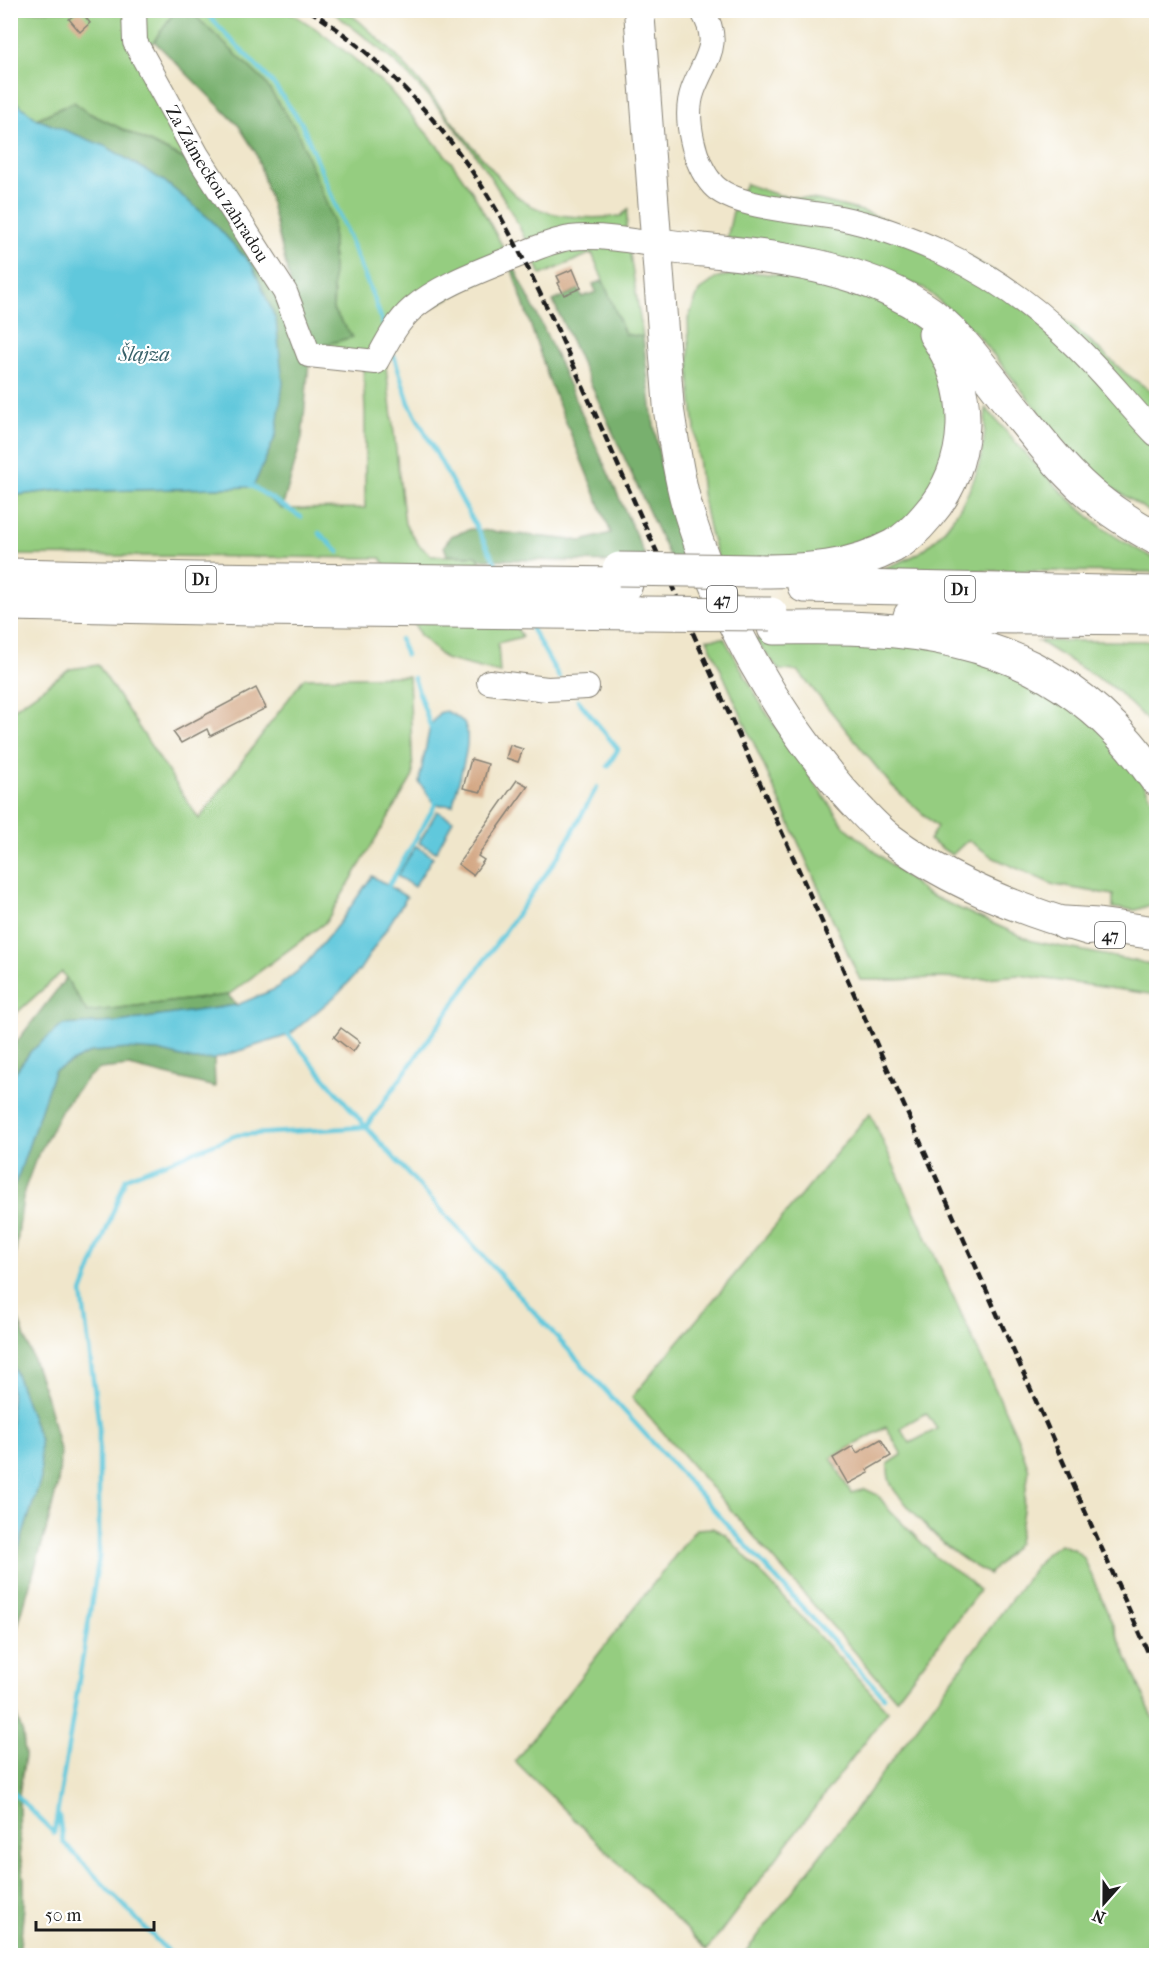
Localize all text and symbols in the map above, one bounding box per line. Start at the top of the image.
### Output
street label: Za Zámeckou zahradou [161,102,273,266]
water label: Šlajza [117,341,170,366]
road number: D1 [186,566,216,592]
road number: D1 [945,576,975,602]
road number: 47 [707,586,737,612]
road number: 47 [1095,922,1125,948]
north arrow [1074,1873,1134,1933]
scale bar [36,1894,154,1932]
text: 50 m [45,1905,82,1926]
text: N [1089,1905,1108,1928]

